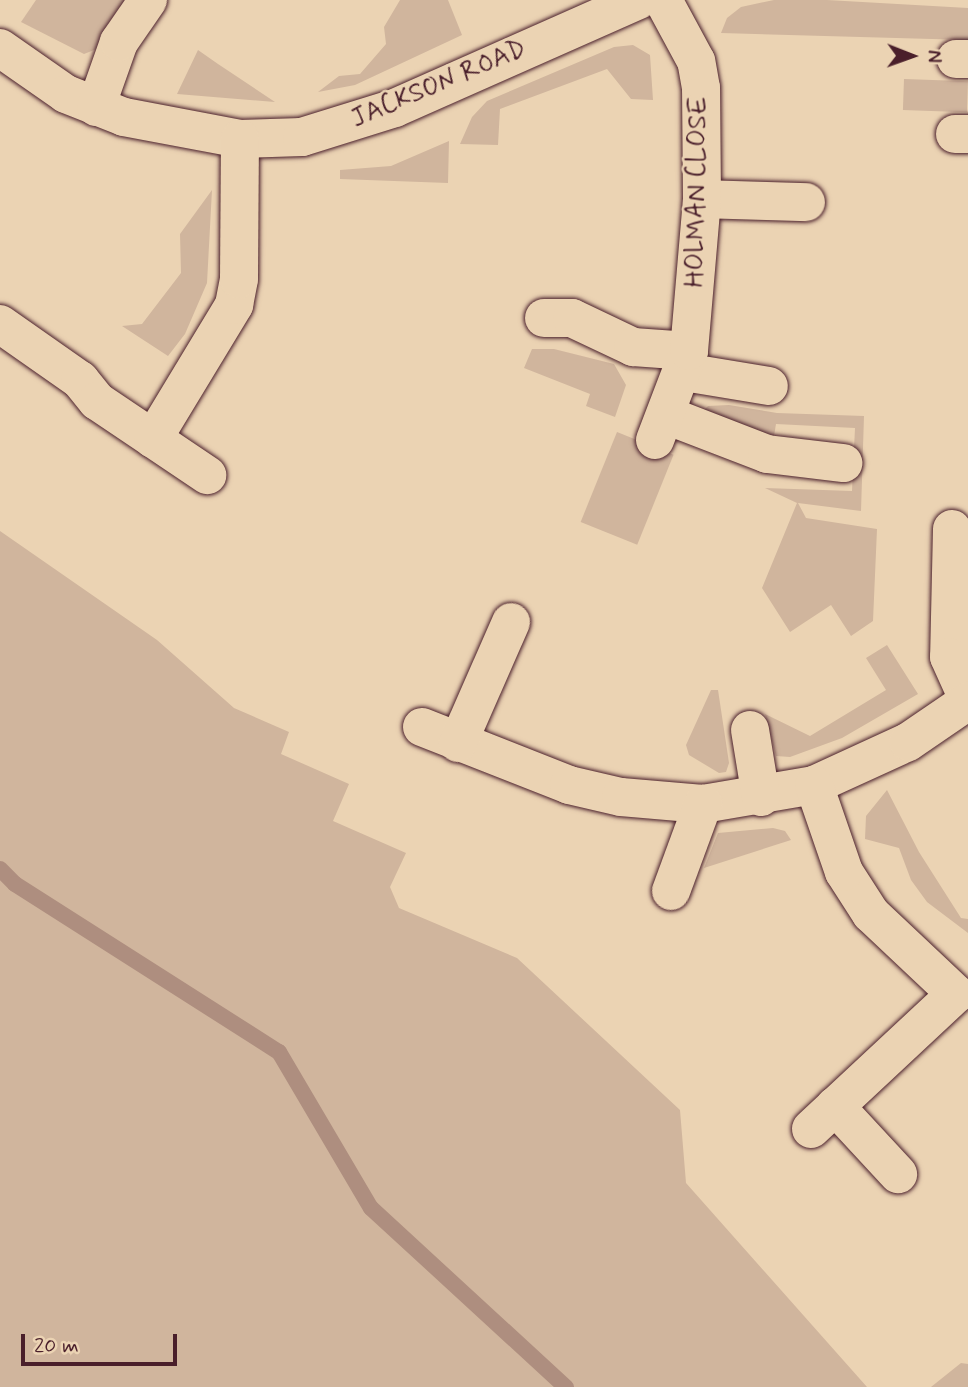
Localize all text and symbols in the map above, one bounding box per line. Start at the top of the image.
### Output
north arrow [877,21,947,91]
street label: JACKSON ROAD [348,35,530,135]
text: N [921,50,946,63]
street label: HOLMAN CLOSE [681,95,715,289]
scale bar [24,1320,180,1364]
text: 20 m [34,1332,79,1360]

